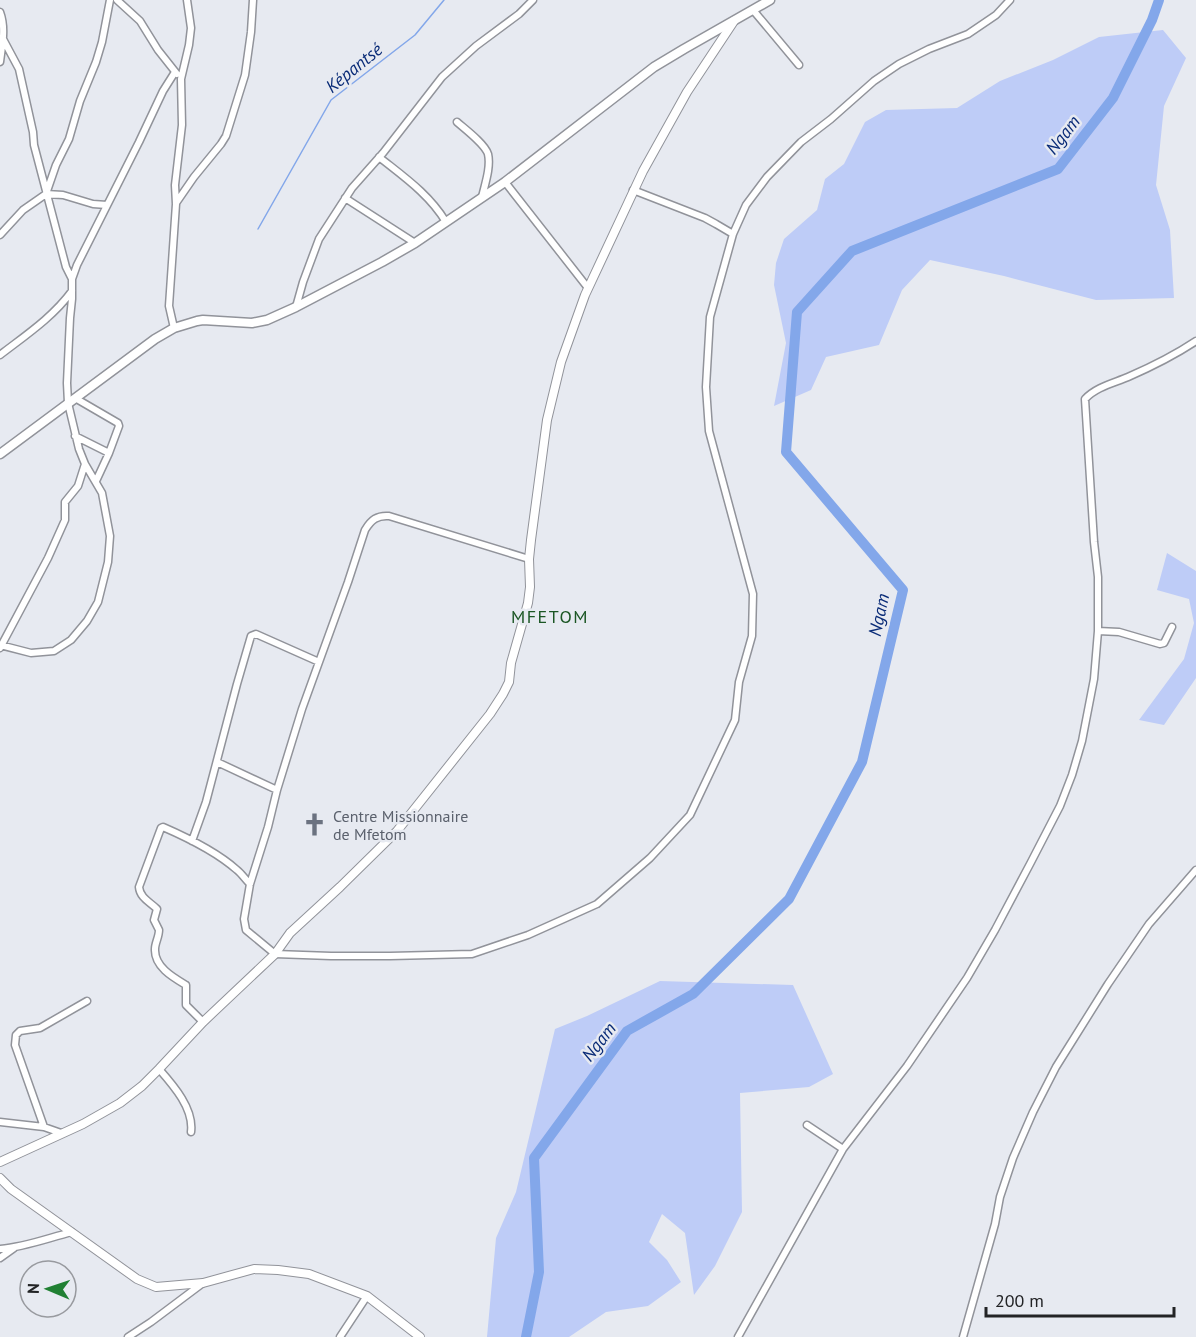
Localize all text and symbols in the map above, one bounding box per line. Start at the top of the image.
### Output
water label: Képantsé [321,37,387,98]
water label: Ngam [1040,110,1085,159]
water label: Ngam [863,591,894,638]
district label: MFETOM [511,605,589,628]
place label: Centre Missionnaire de Mfetom [333,806,468,844]
church icon: Centre Missionnaire de Mfetom [302,812,328,838]
water label: Ngam [576,1017,621,1066]
north arrow [18,1259,78,1319]
scale bar [986,1280,1174,1318]
text: N [23,1283,43,1294]
text: 200 m [995,1289,1044,1312]

